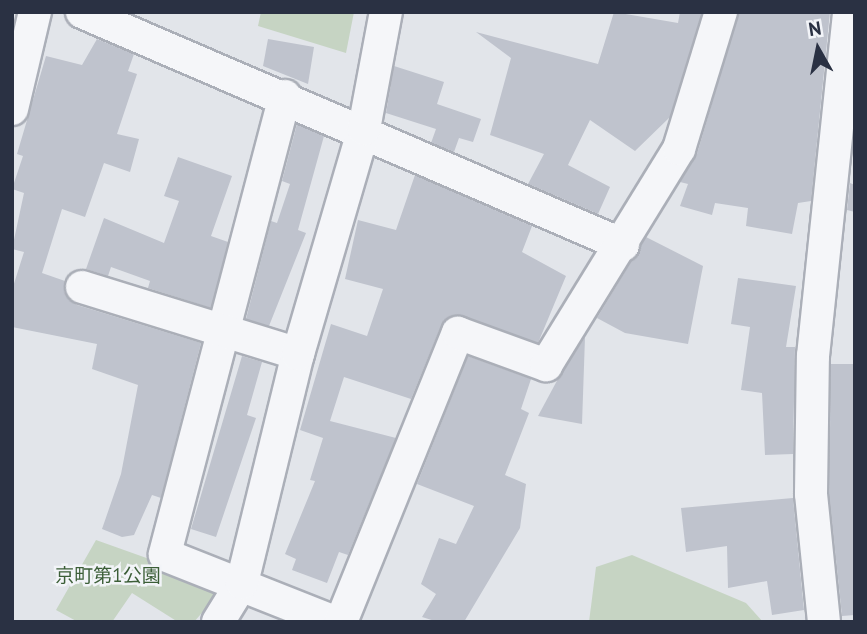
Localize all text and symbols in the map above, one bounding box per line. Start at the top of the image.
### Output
north arrow [783,14,853,84]
text: N [807,15,823,41]
park label: 京町第1公園 [55,565,161,587]

